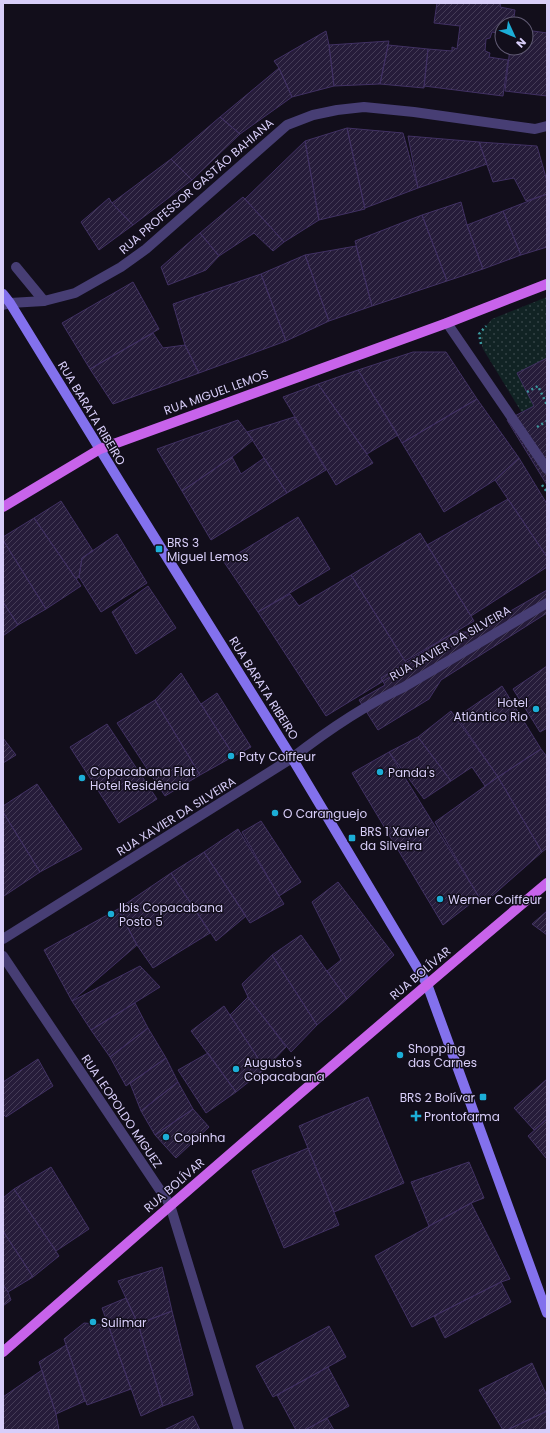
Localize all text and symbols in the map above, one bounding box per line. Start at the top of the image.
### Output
north arrow [494,16,534,56]
text: N [513,34,530,51]
street label: RUA PROFESSOR GASTÃO BAHIANA [115,114,277,258]
street label: RUA BARATA RIBEIRO [54,358,130,468]
street label: RUA MIGUEL LEMOS [161,365,271,419]
place label: BRS 3 Miguel Lemos [167,534,249,565]
marker: BRS 3 Miguel Lemos [154,544,164,554]
street label: RUA XAVIER DA SILVEIRA [386,601,514,685]
street label: RUA BARATA RIBEIRO [225,633,303,743]
place label: Hotel Atlântico Rio [453,694,528,725]
marker: Hotel Atlântico Rio [531,704,541,714]
place label: Paty Coiffeur [239,748,316,765]
marker: Paty Coiffeur [226,751,236,761]
place label: Copacabana Flat Hotel Residência [90,763,195,794]
place label: Panda's [388,764,435,781]
marker: Panda's [375,767,385,777]
street label: RUA XAVIER DA SILVEIRA [113,772,239,860]
marker: Copacabana Flat Hotel Residência [77,773,87,783]
place label: O Caranguejo [283,805,367,822]
marker: O Caranguejo [270,808,280,818]
place label: BRS 1 Xavier da Silveira [360,823,430,854]
marker: BRS 1 Xavier da Silveira [347,833,357,843]
place label: Werner Coiffeur [448,891,542,908]
marker: Werner Coiffeur [435,894,445,904]
place label: Ibis Copacabana Posto 5 [119,899,223,930]
marker: Ibis Copacabana Posto 5 [106,909,116,919]
street label: RUA BOLÍVAR [386,942,454,1004]
place label: Shopping das Carnes [408,1040,477,1071]
marker: Shopping das Carnes [395,1050,405,1060]
street label: RUA LEOPOLDO MIGUEZ [78,1051,166,1171]
place label: Augusto's Copacabana [244,1054,325,1085]
marker: Augusto's Copacabana [231,1064,241,1074]
place label: BRS 2 Bolívar [400,1089,476,1106]
marker: BRS 2 Bolívar [478,1092,488,1102]
place label: Prontofarma [424,1108,500,1125]
marker: Prontofarma [411,1111,421,1121]
place label: Copinha [174,1129,225,1146]
marker: Copinha [161,1132,171,1142]
street label: RUA BOLÍVAR [140,1154,208,1216]
place label: Sulimar [101,1314,147,1331]
marker: Sulimar [88,1317,98,1327]

